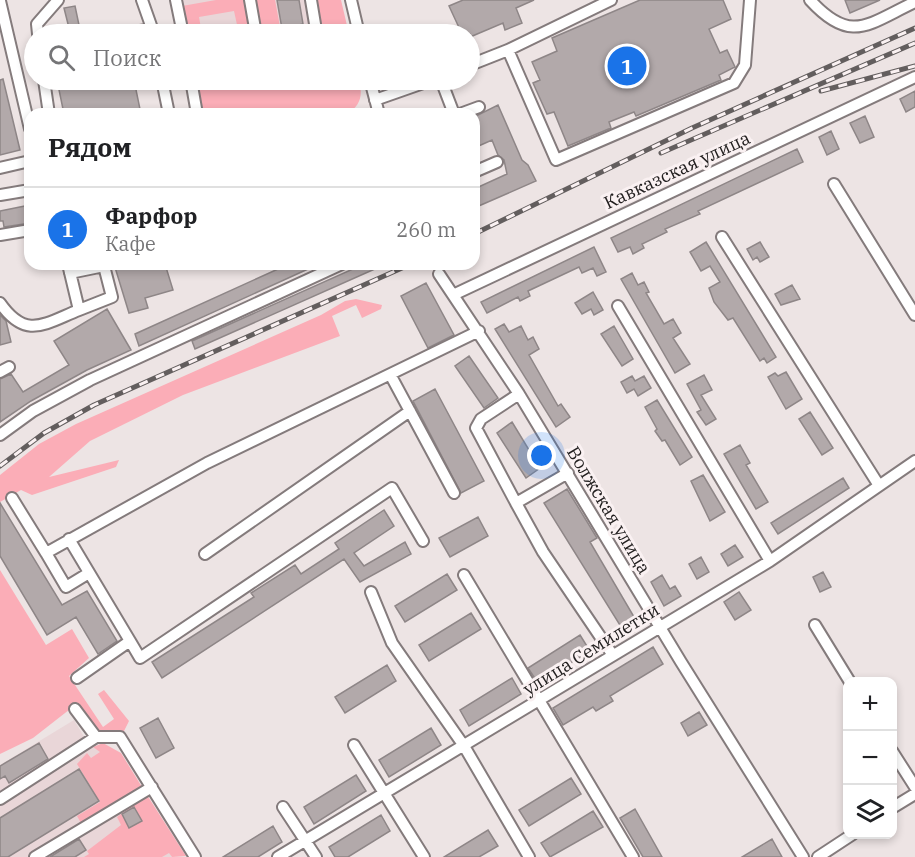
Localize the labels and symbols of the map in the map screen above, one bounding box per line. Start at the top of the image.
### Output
pin: 1 [608,44,646,88]
street label: Кавказская улица [600,126,754,214]
your location [527,441,556,470]
street label: Волжская улица [562,442,656,578]
street label: улица Семилетки [519,598,663,700]

